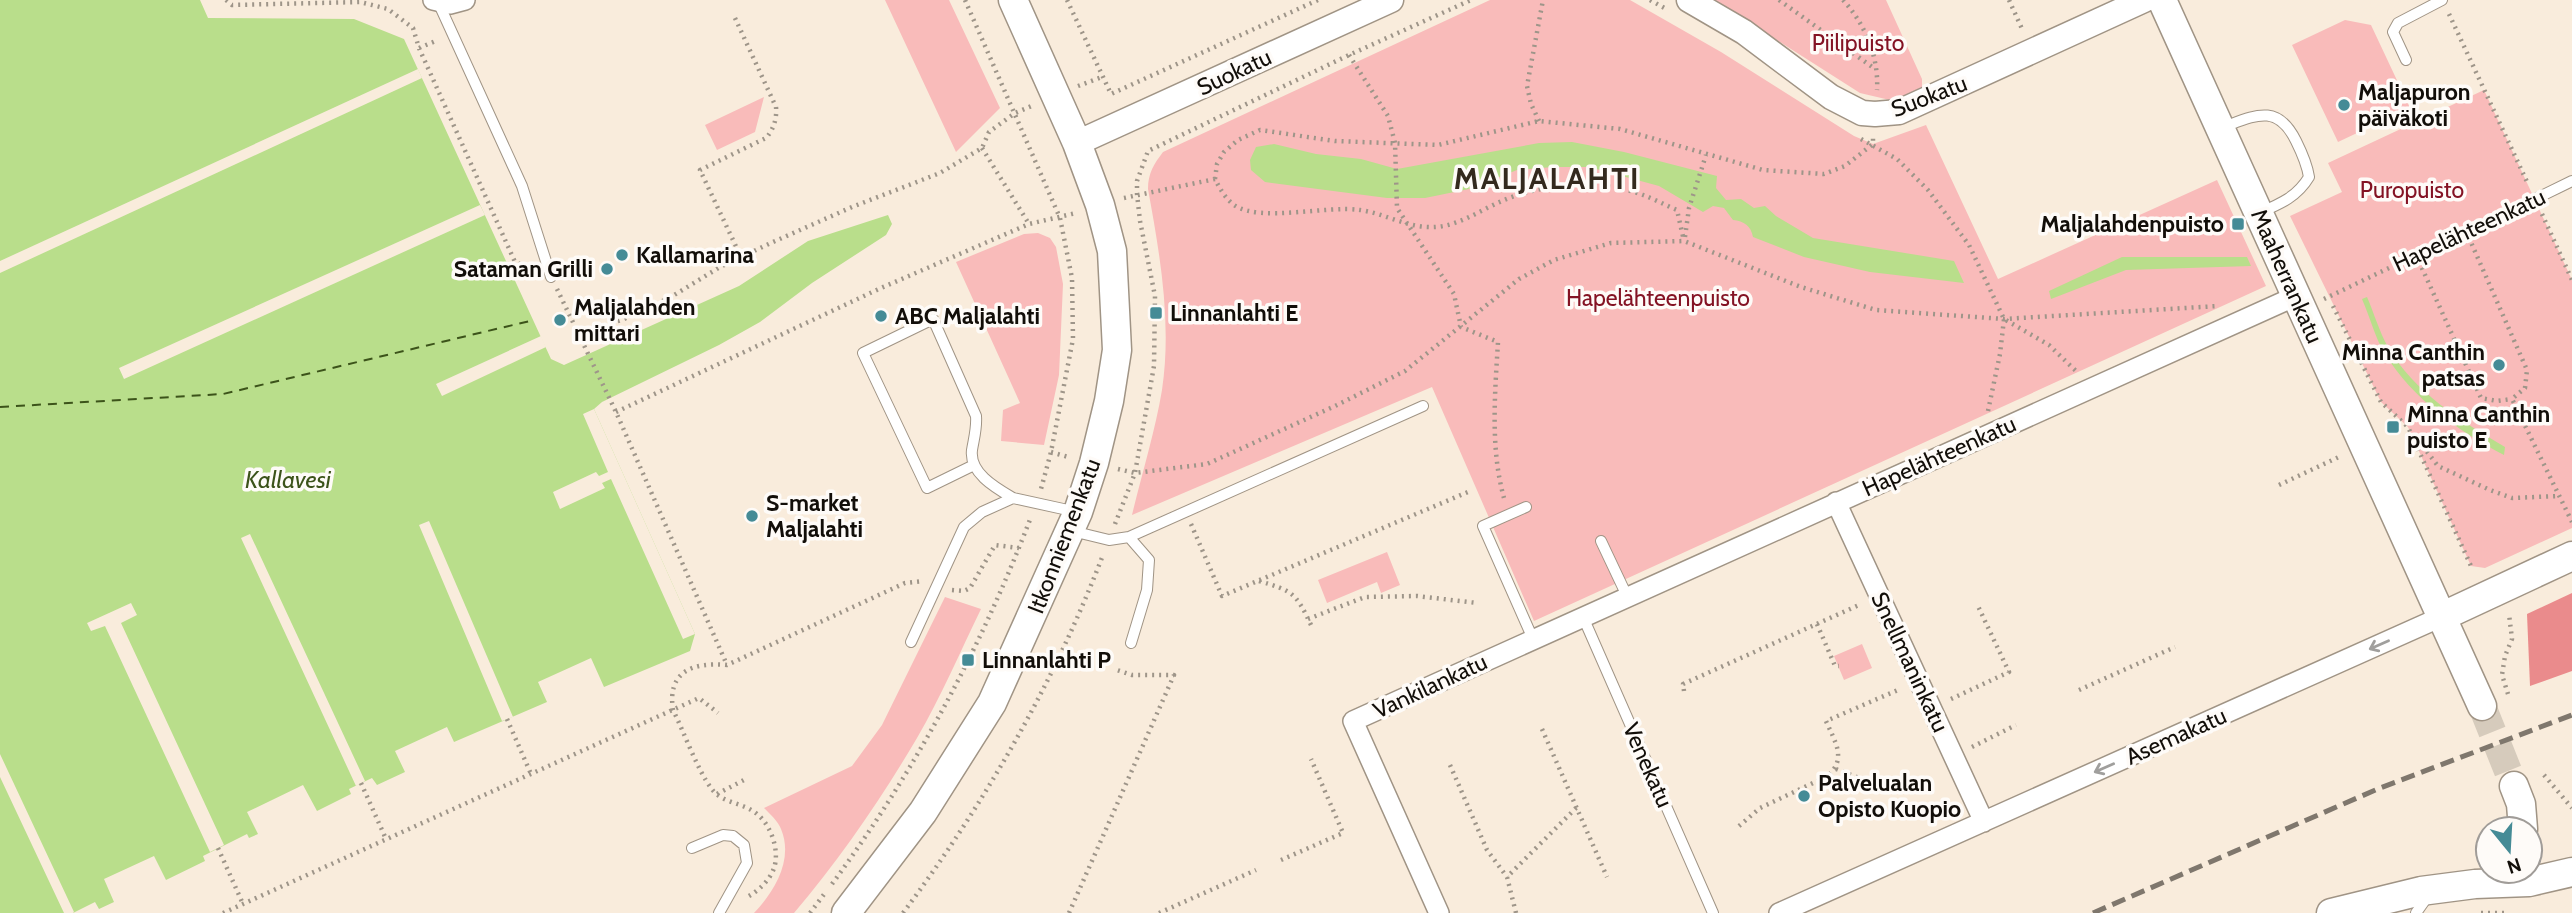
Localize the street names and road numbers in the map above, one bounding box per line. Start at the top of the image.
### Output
street label: Suokatu [1192,43,1276,101]
street label: Suokatu [1887,69,1971,123]
street label: Hapelähteenkatu [2388,182,2550,278]
street label: Maaherrankatu [2245,205,2329,347]
street label: Hapelähteenkatu [1858,410,2020,502]
street label: Itkonniemenkatu [1022,455,1106,617]
street label: Snellmaninkatu [1865,587,1955,737]
street label: Vankilankatu [1369,647,1491,725]
street label: Asemakatu [2121,701,2231,771]
street label: Venekatu [1617,718,1679,812]

